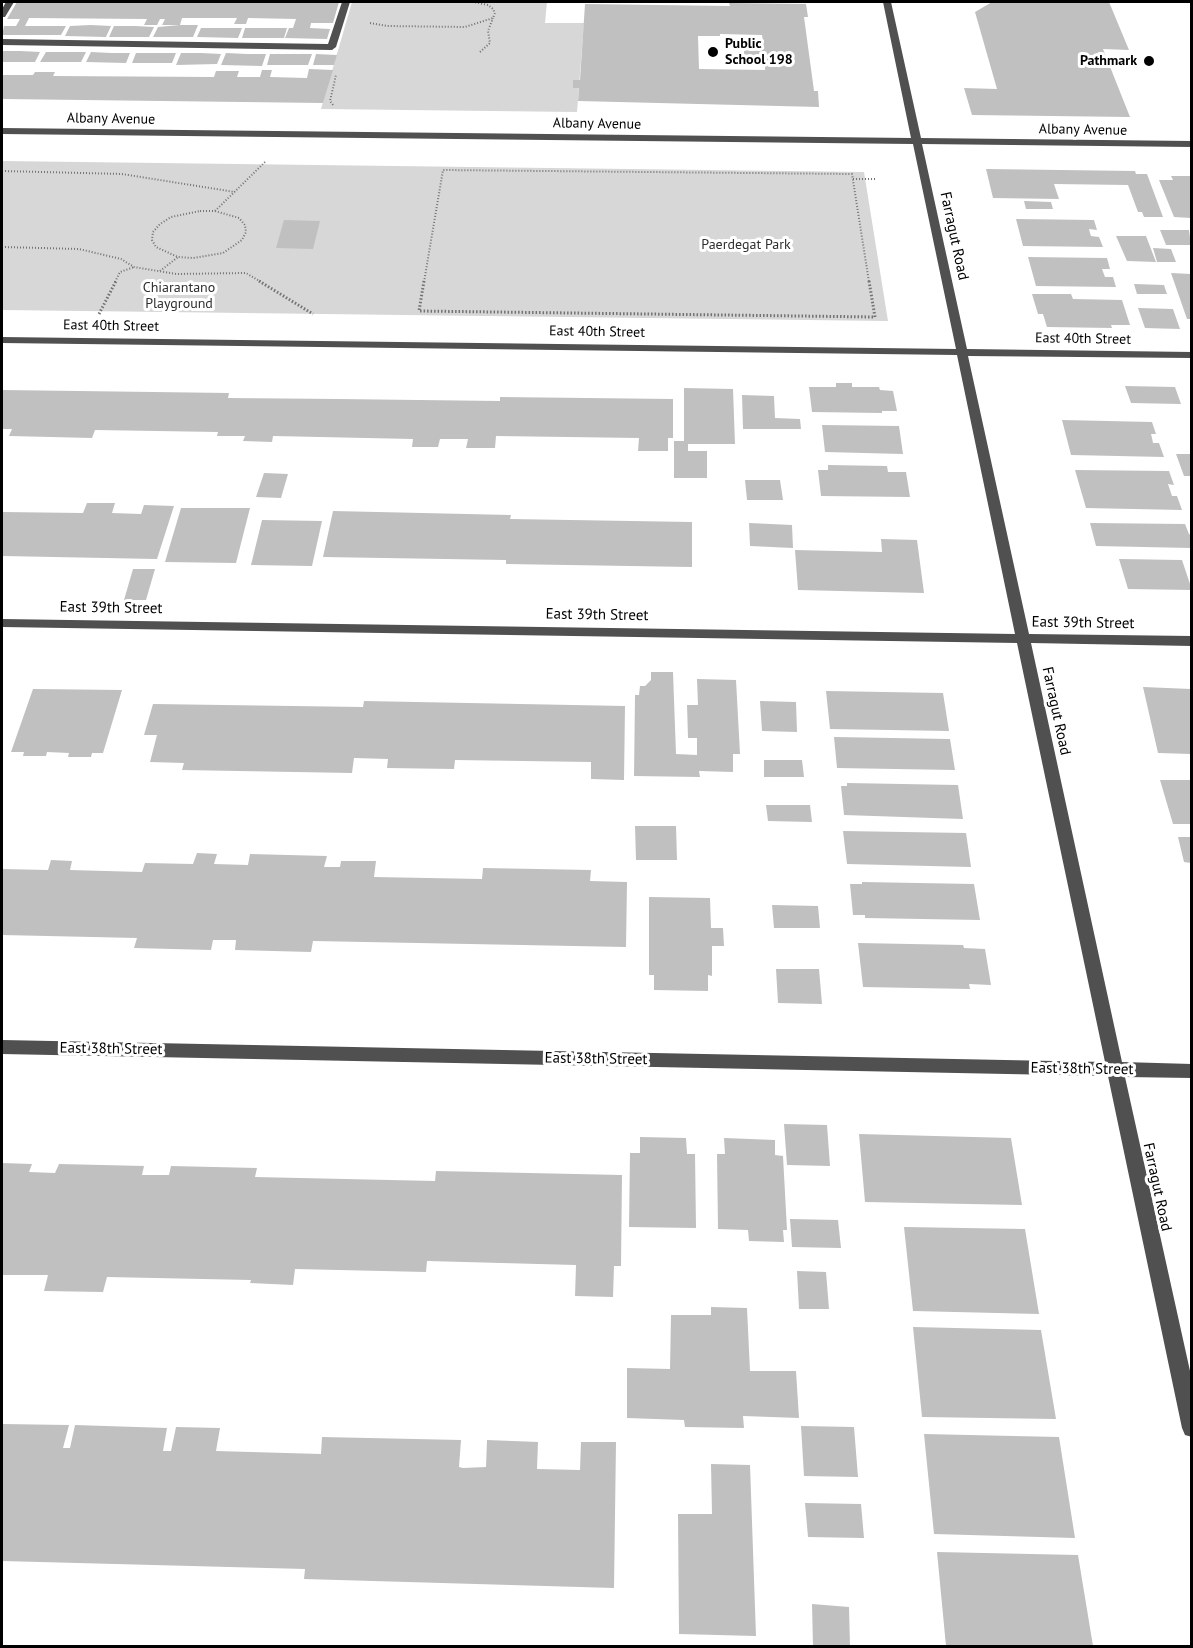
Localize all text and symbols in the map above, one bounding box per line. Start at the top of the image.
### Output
place label: Public School 198 [725,36,793,68]
marker: Public School 198 [706,45,720,59]
place label: Pathmark [1080,53,1137,69]
marker: Pathmark [1142,54,1156,68]
street label: Albany Avenue [67,110,155,128]
street label: Albany Avenue [553,115,641,133]
street label: Albany Avenue [1039,121,1127,139]
street label: Farragut Road [936,190,972,282]
park label: Paerdegat Park [701,237,791,253]
park label: Chiarantano Playground [143,280,215,312]
street label: East 40th Street [63,317,159,335]
street label: East 40th Street [549,323,645,341]
street label: East 40th Street [1035,330,1131,348]
street label: East 39th Street [59,598,163,618]
street label: East 39th Street [545,605,649,625]
street label: East 39th Street [1031,613,1135,633]
street label: Farragut Road [1038,665,1074,757]
street label: East 38th Street [59,1039,163,1059]
street label: East 38th Street [544,1049,648,1069]
street label: East 38th Street [1030,1059,1134,1079]
street label: Farragut Road [1139,1141,1175,1233]

